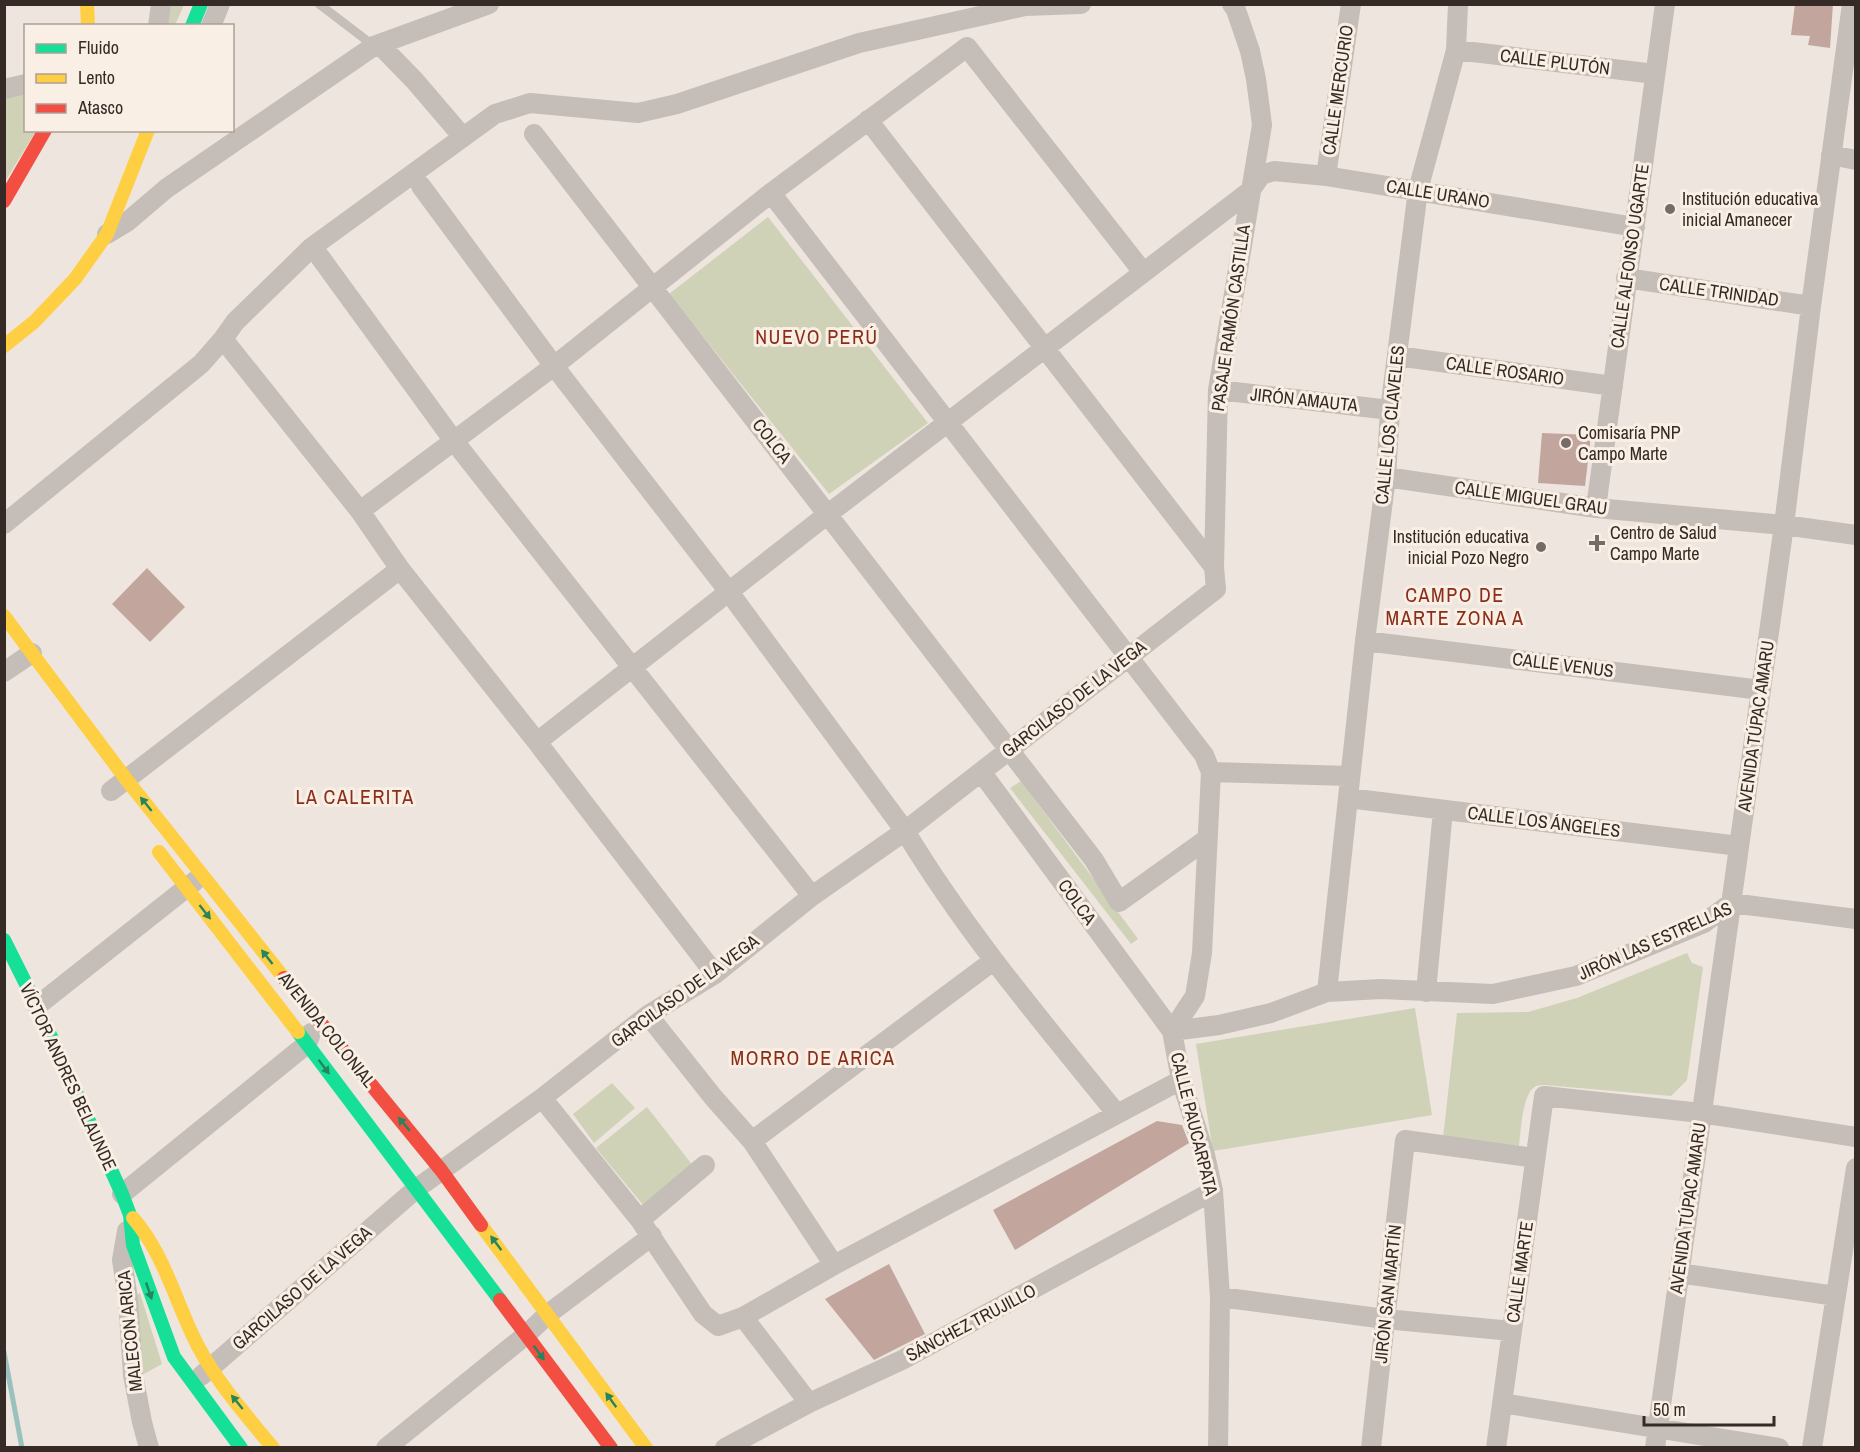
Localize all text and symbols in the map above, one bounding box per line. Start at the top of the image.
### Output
street label: CALLE MERCURIO [1316,23,1359,157]
legend [24,24,234,132]
text: Fluido [78,35,119,60]
street label: CALLE PLUTÓN [1499,42,1611,81]
text: Lento [78,65,115,90]
text: Atasco [77,95,123,120]
street label: CALLE ALFONSO UGARTE [1604,162,1655,350]
street label: CALLE URANO [1385,173,1491,214]
place label: Institución educativa inicial Amanecer [1682,186,1818,232]
marker: Institución educativa inicial Amanecer [1663,202,1677,216]
street label: PASAJE RAMÓN CASTILLA [1205,223,1256,413]
street label: CALLE TRINIDAD [1658,271,1780,312]
district label: NUEVO PERÚ [755,323,879,350]
street label: CALLE LOS CLAVELES [1369,344,1410,506]
street label: CALLE ROSARIO [1444,350,1566,391]
street label: JIRÓN AMAUTA [1249,381,1359,418]
street label: COLCA [747,413,798,469]
place label: Comisaría PNP Campo Marte [1578,420,1681,466]
marker: Comisaría PNP Campo Marte [1559,436,1573,450]
street label: CALLE MIGUEL GRAU [1453,474,1609,521]
place label: Centro de Salud Campo Marte [1610,520,1717,566]
place label: Institución educativa inicial Pozo Negro [1393,524,1529,570]
marker: Centro de Salud Campo Marte [1588,534,1606,552]
marker: Institución educativa inicial Pozo Negro [1534,540,1548,554]
district label: CAMPO DE MARTE ZONA A [1386,581,1524,631]
street label: GARCILASO DE LA VEGA [996,634,1151,763]
street label: AVENIDA TÚPAC AMARU [1731,639,1780,814]
street label: CALLE VENUS [1511,646,1615,683]
district label: LA CALERITA [295,783,415,810]
one-way arrow [140,796,153,812]
street label: CALLE LOS ÁNGELES [1466,800,1622,843]
street label: COLCA [1052,874,1103,930]
street label: JIRÓN LAS ESTRELLAS [1574,895,1736,986]
one-way arrow [199,905,211,920]
street label: GARCILASO DE LA VEGA [606,928,764,1053]
one-way arrow [261,949,274,965]
street label: AVENIDA COLONIAL [272,966,382,1093]
street label: VÍCTOR ANDRES BELAUNDE [14,979,123,1175]
district label: MORRO DE ARICA [731,1044,895,1071]
street label: CALLE PAUCARPATA [1165,1050,1224,1198]
one-way arrow [318,1059,330,1074]
one-way arrow [398,1117,410,1132]
street label: AVENIDA TÚPAC AMARU [1663,1121,1712,1296]
street label: GARCILASO DE LA VEGA [227,1220,377,1355]
street label: CALLE MARTE [1500,1220,1539,1324]
street label: JIRÓN SAN MARTÍN [1368,1223,1407,1364]
one-way arrow [490,1236,502,1251]
street label: MALECON ARICA [111,1269,148,1393]
street label: SÁNCHEZ TRUJILLO [901,1278,1040,1367]
one-way arrow [144,1283,154,1301]
one-way arrow [533,1346,545,1361]
scale bar [1644,1389,1774,1427]
one-way arrow [605,1393,617,1409]
one-way arrow [230,1394,243,1410]
text: 50 m [1653,1397,1686,1422]

